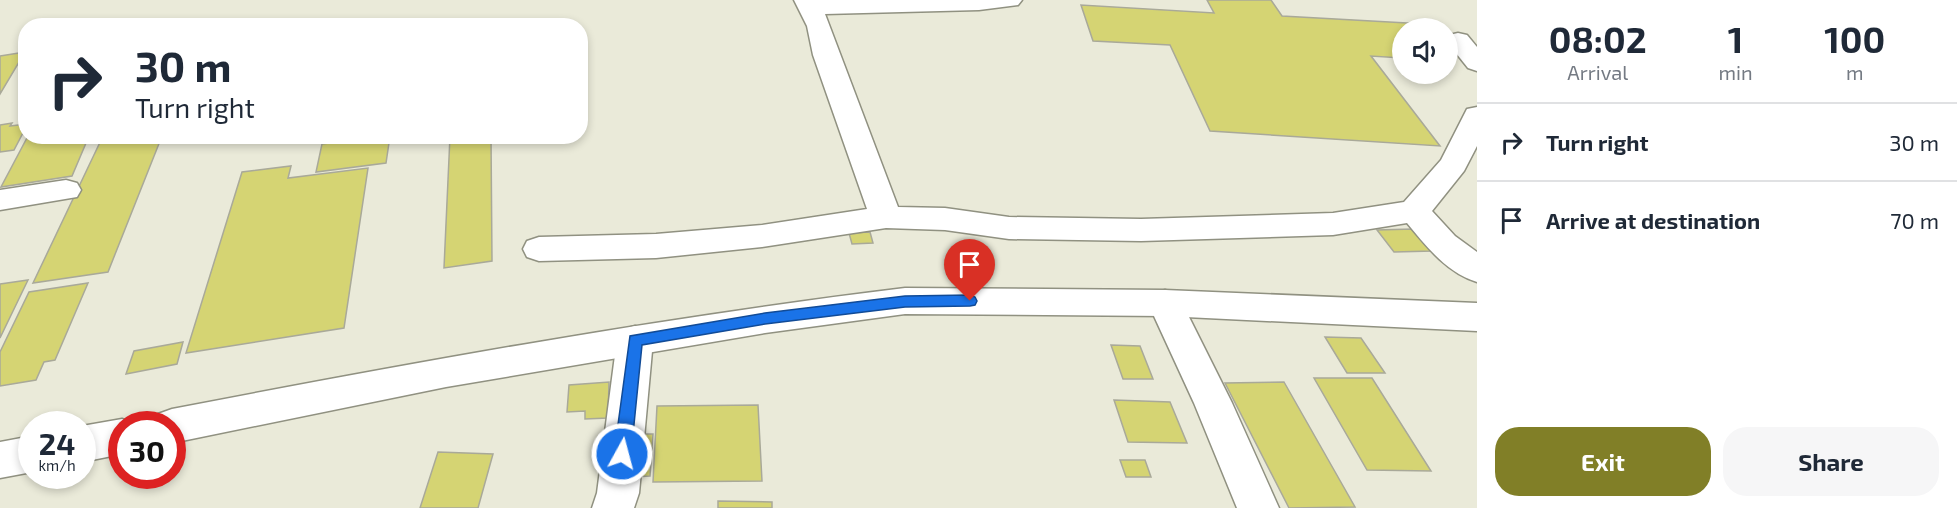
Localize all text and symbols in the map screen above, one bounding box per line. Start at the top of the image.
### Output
text: 08:02 [1549,17,1647,60]
text: 1 [1728,17,1743,60]
text: 100 [1824,17,1885,60]
map controls [1392,18,1458,84]
button: sound [1392,18,1458,84]
text: 30 m [135,40,231,90]
icon: right [36,42,114,120]
text: Arrival [1567,60,1628,84]
text: min [1718,60,1753,84]
text: m [1846,60,1864,84]
text: Turn right [135,91,255,123]
icon: right [1495,126,1528,159]
text: Turn right [1546,129,1648,155]
text: 30 m [1889,129,1939,155]
icon: arrive [1495,204,1528,237]
text: Arrive at destination [1546,207,1760,233]
text: 70 m [1890,207,1939,233]
pin [944,239,995,301]
icon: arrive [953,248,986,281]
speed limit sign: 30 [108,411,186,489]
position arrow [590,422,654,486]
text: 24 [39,425,75,461]
button: Exit [1495,427,1711,496]
button: Share [1723,427,1939,496]
text: km/h [38,456,76,474]

